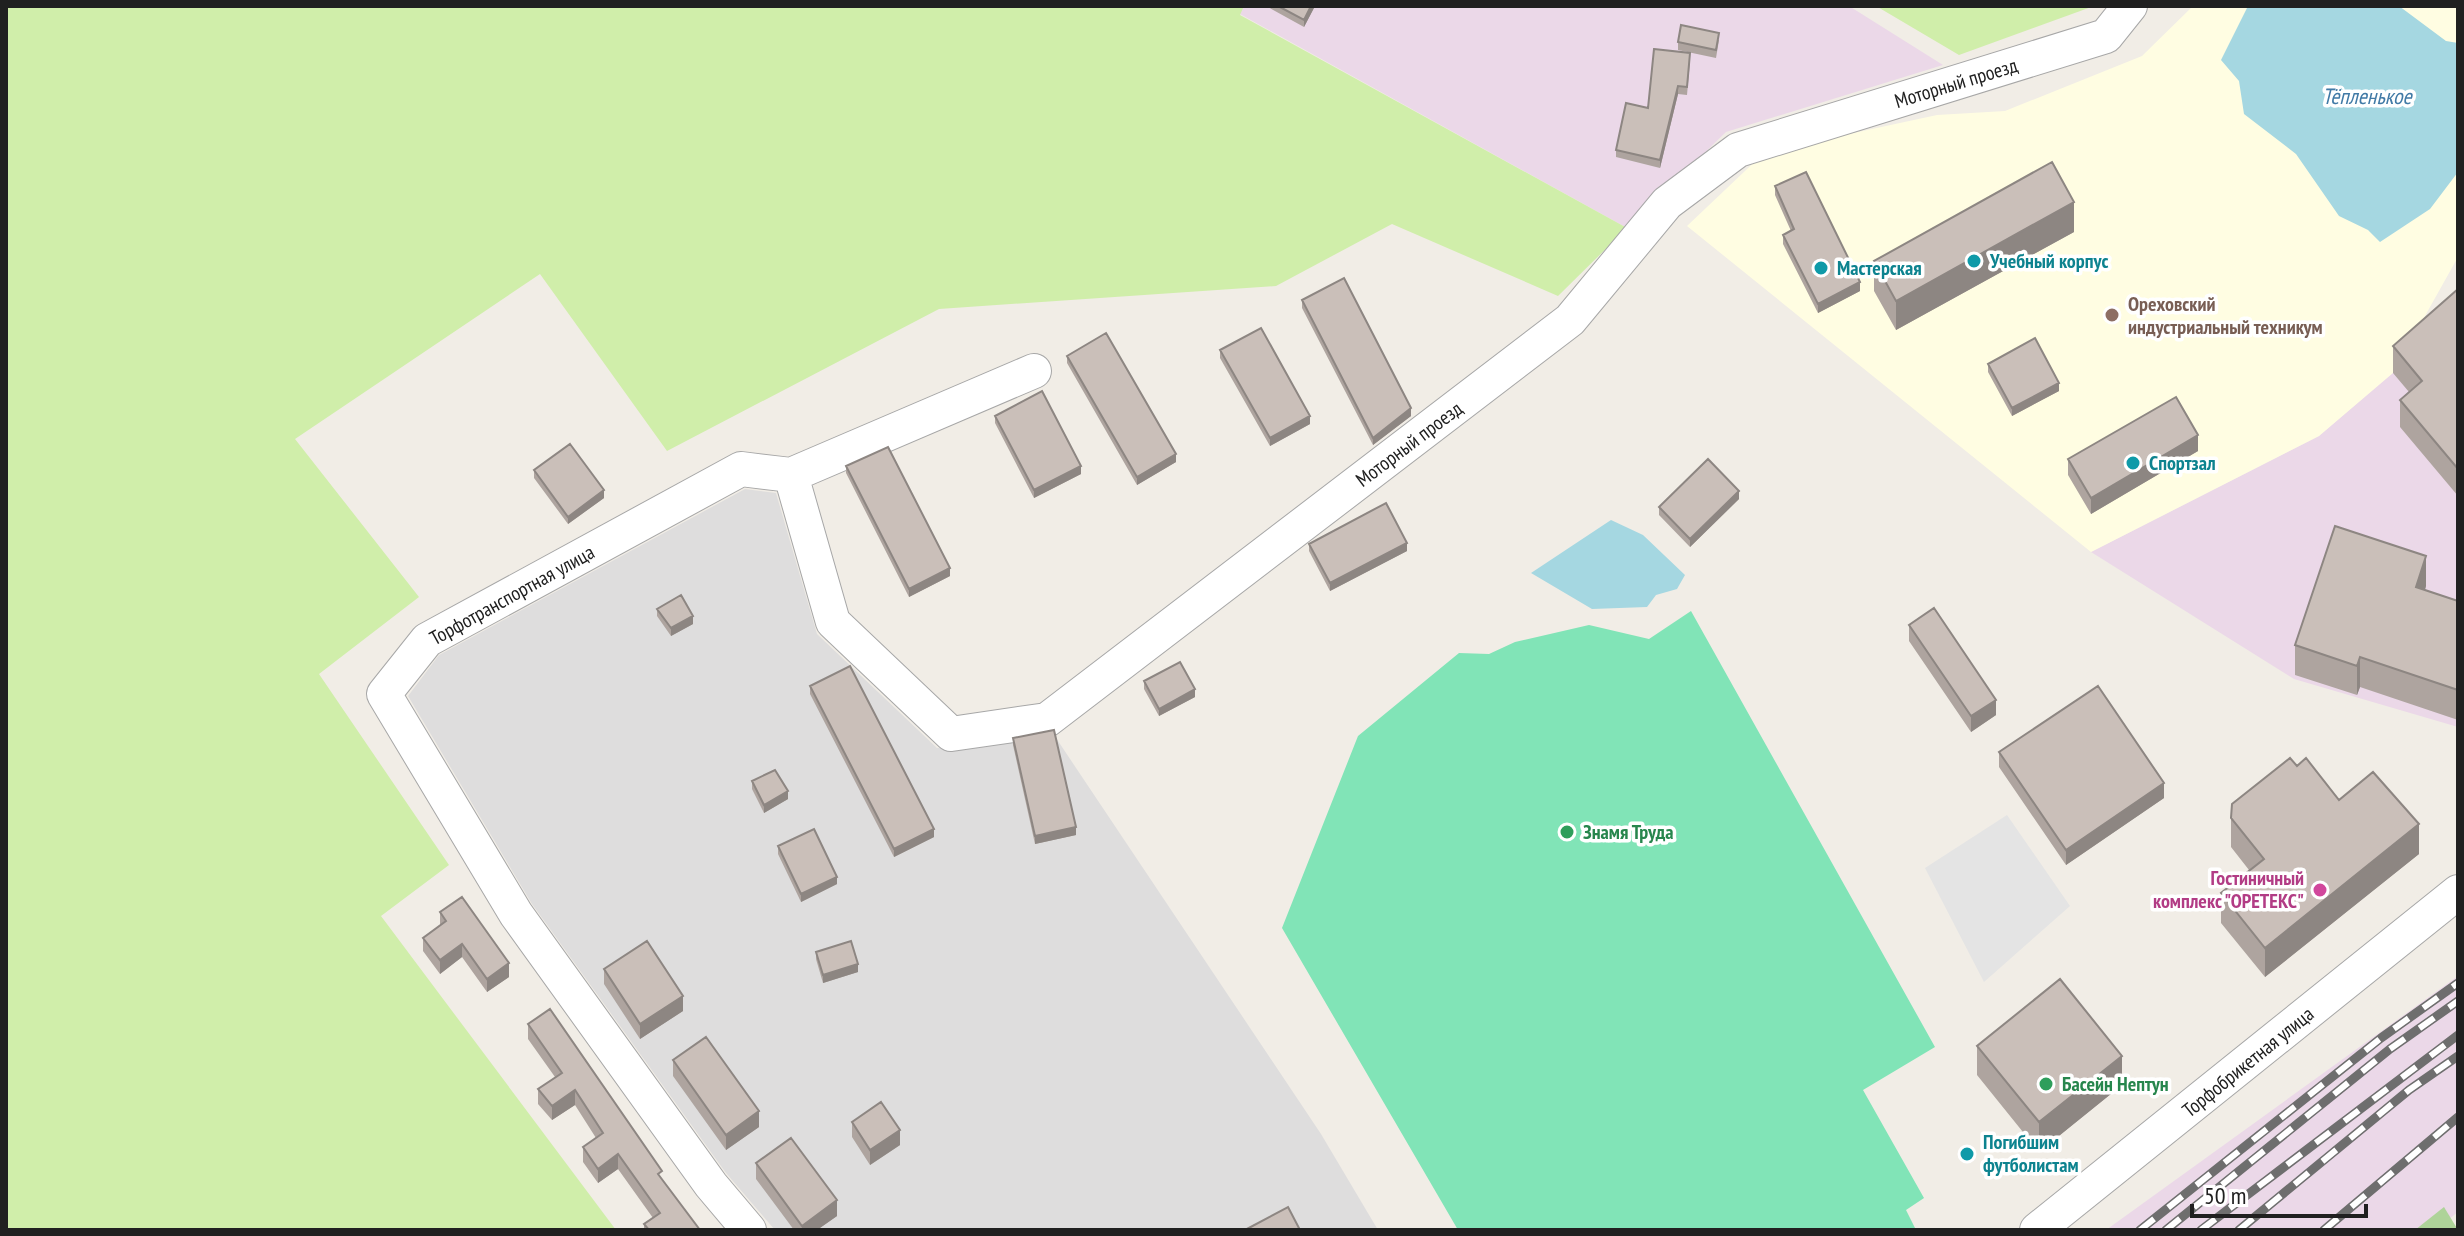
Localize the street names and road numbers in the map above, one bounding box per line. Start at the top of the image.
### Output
street label: Моторный проезд [1891,52,2021,114]
street label: Моторный проезд [1350,395,1468,493]
street label: Торфотранспортная улица [425,539,599,651]
street label: Торфобрикетная улица [2177,1001,2319,1123]

